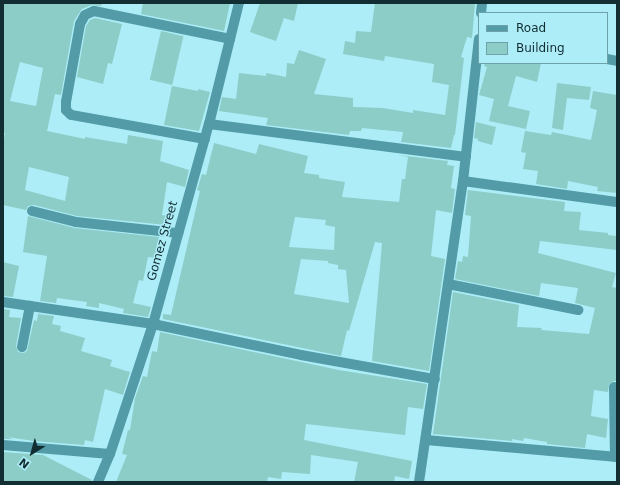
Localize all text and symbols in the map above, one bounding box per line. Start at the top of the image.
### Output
legend [478,12,608,64]
text: Road [516,21,546,35]
text: Building [516,41,565,55]
street label: Gomez Street [145,199,181,283]
north arrow [12,433,52,473]
text: N [17,455,32,471]

